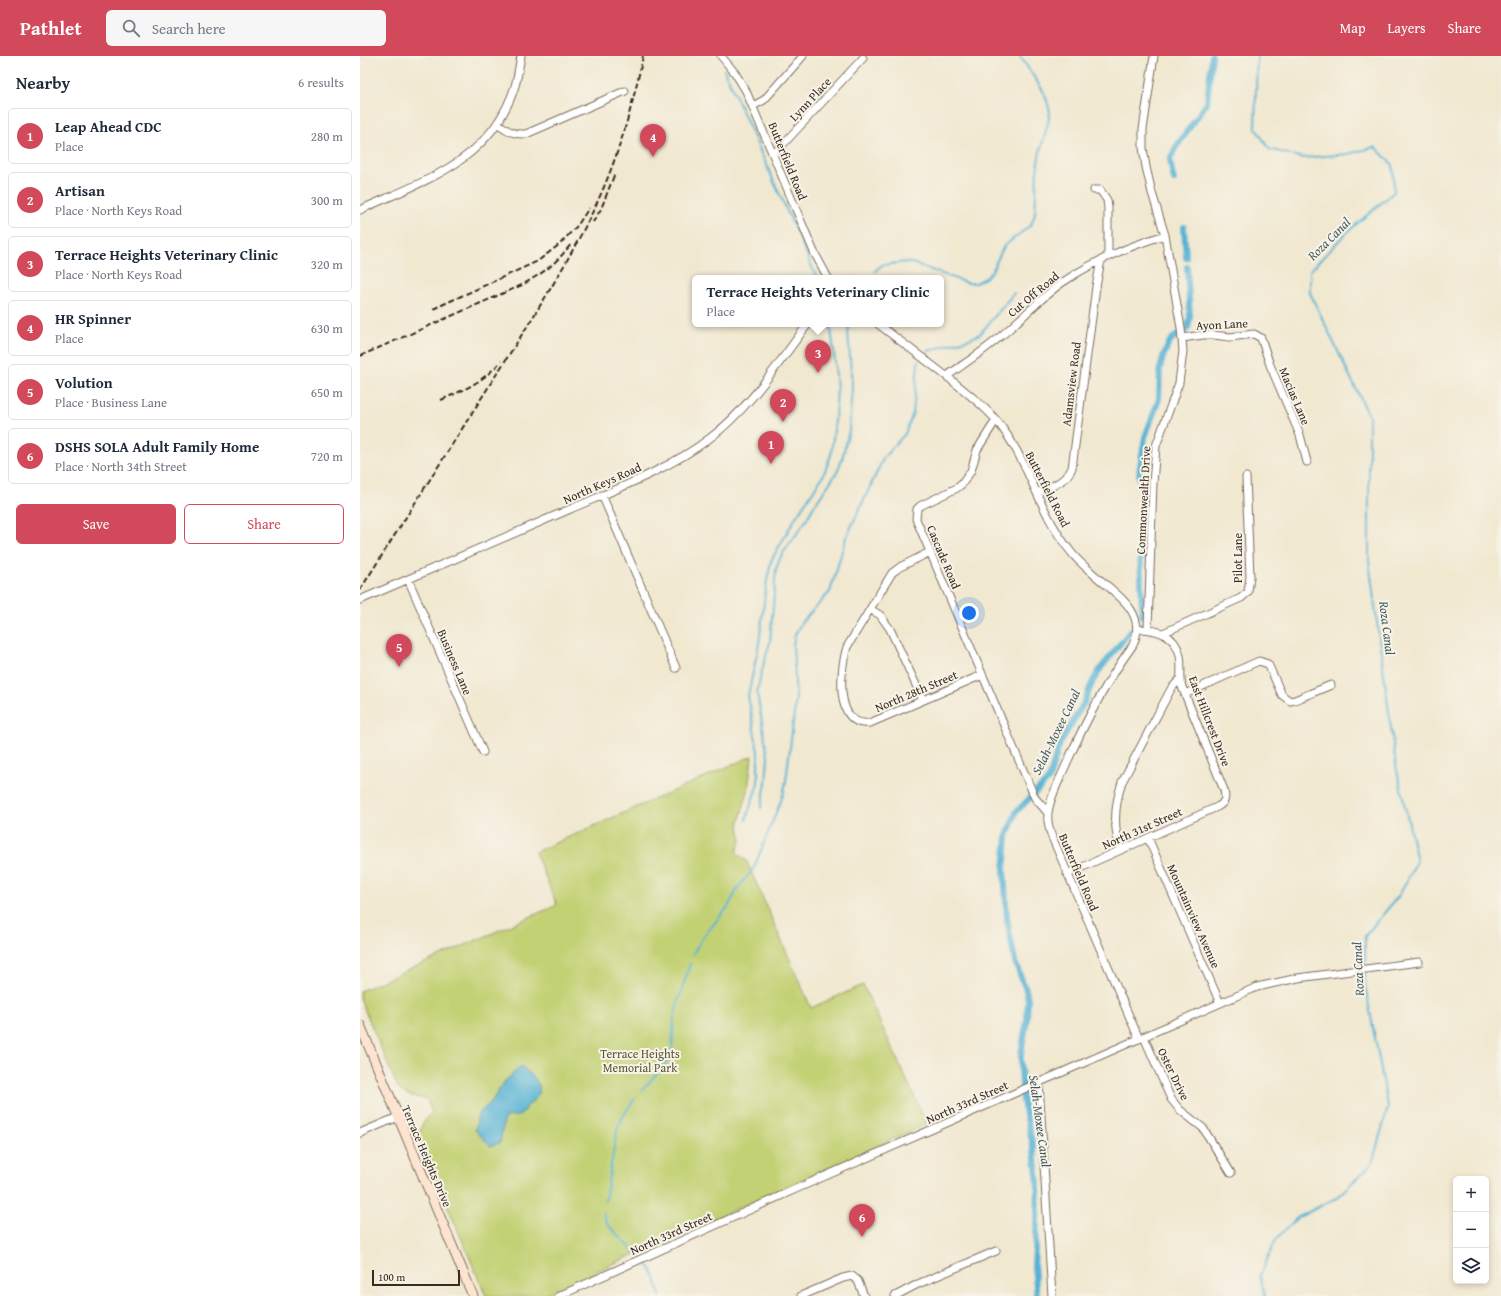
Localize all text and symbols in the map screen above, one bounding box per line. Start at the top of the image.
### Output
search box [106,10,386,46]
text: Pathlet [20,14,82,42]
icon: search [120,17,142,39]
text: Search here [152,18,226,39]
text: Map [1340,18,1366,38]
text: Layers [1388,18,1426,38]
text: Share [1448,18,1481,38]
text: Nearby [16,70,70,95]
text: 6 results [298,73,344,92]
street label: Lynn Place [785,73,835,125]
text: Leap Ahead CDC [55,116,162,137]
street label: Butterfield Road [765,119,812,203]
pin: 4 [640,124,666,157]
text: 1 [27,127,33,146]
text: 280 m [311,127,343,146]
text: Place [55,137,84,156]
text: Artisan [55,180,105,201]
text: 2 [27,191,33,210]
text: 300 m [311,191,343,210]
text: Place · North Keys Road [55,201,182,220]
water label: Roza Canal [1302,213,1355,266]
text: Terrace Heights Veterinary Clinic [55,244,278,265]
text: 3 [27,255,33,274]
text: 320 m [311,255,343,274]
text: Place · North Keys Road [55,265,182,284]
street label: Cut Off Road [1004,267,1063,321]
popup [692,275,944,327]
text: Terrace Heights Veterinary Clinic [707,281,929,302]
text: Place [707,302,735,321]
text: HR Spinner [55,308,131,329]
street label: Ayon Lane [1196,314,1249,334]
text: 4 [27,319,33,338]
text: 630 m [311,319,343,338]
text: Place [55,329,84,348]
pin: 3 [805,340,831,373]
street label: Adamsview Road [1057,340,1085,427]
street label: Macias Lane [1275,365,1315,428]
text: Volution [55,372,113,393]
text: 5 [27,383,33,402]
text: 650 m [311,383,343,402]
pin: 2 [770,389,796,422]
text: Place · Business Lane [55,393,167,412]
pin: 1 [758,431,784,464]
text: DSHS SOLA Adult Family Home [55,436,259,457]
street label: Commonwealth Drive [1132,445,1154,555]
text: 6 [27,447,33,466]
text: 720 m [311,447,343,466]
street label: Butterfield Road [1022,448,1075,530]
text: Place · North 34th Street [55,457,187,476]
street label: North Keys Road [560,458,644,508]
button: Save [16,504,176,544]
button: Share [184,504,344,544]
street label: Cascade Road [923,523,965,592]
street label: Pilot Lane [1229,533,1246,583]
water label: Roza Canal [1374,599,1400,656]
your location [959,603,979,623]
street label: Business Lane [434,627,477,698]
pin: 5 [386,634,412,667]
street label: North 28th Street [872,666,961,716]
street label: East Hillcrest Drive [1185,673,1235,769]
water label: Selah-Moxee Canal [1027,686,1085,778]
street label: North 31st Street [1099,802,1185,853]
street label: Butterfield Road [1055,831,1103,914]
street label: Mountainview Avenue [1163,861,1225,971]
water label: Roza Canal [1347,941,1369,998]
park label: Terrace Heights Memorial Park [600,1045,680,1076]
street label: Oster Drive [1154,1045,1194,1103]
water label: Selah-Moxee Canal [1024,1074,1056,1168]
street label: North 33rd Street [923,1076,1011,1128]
street label: Terrace Heights Drive [398,1102,456,1210]
map controls [1453,1176,1489,1284]
button: + [1453,1176,1489,1212]
pin: 6 [849,1204,875,1237]
street label: North 33rd Street [627,1207,715,1259]
button: − [1453,1212,1489,1248]
button: layers [1453,1248,1489,1284]
scale bar [372,1268,460,1287]
text: 100 m [378,1269,405,1285]

